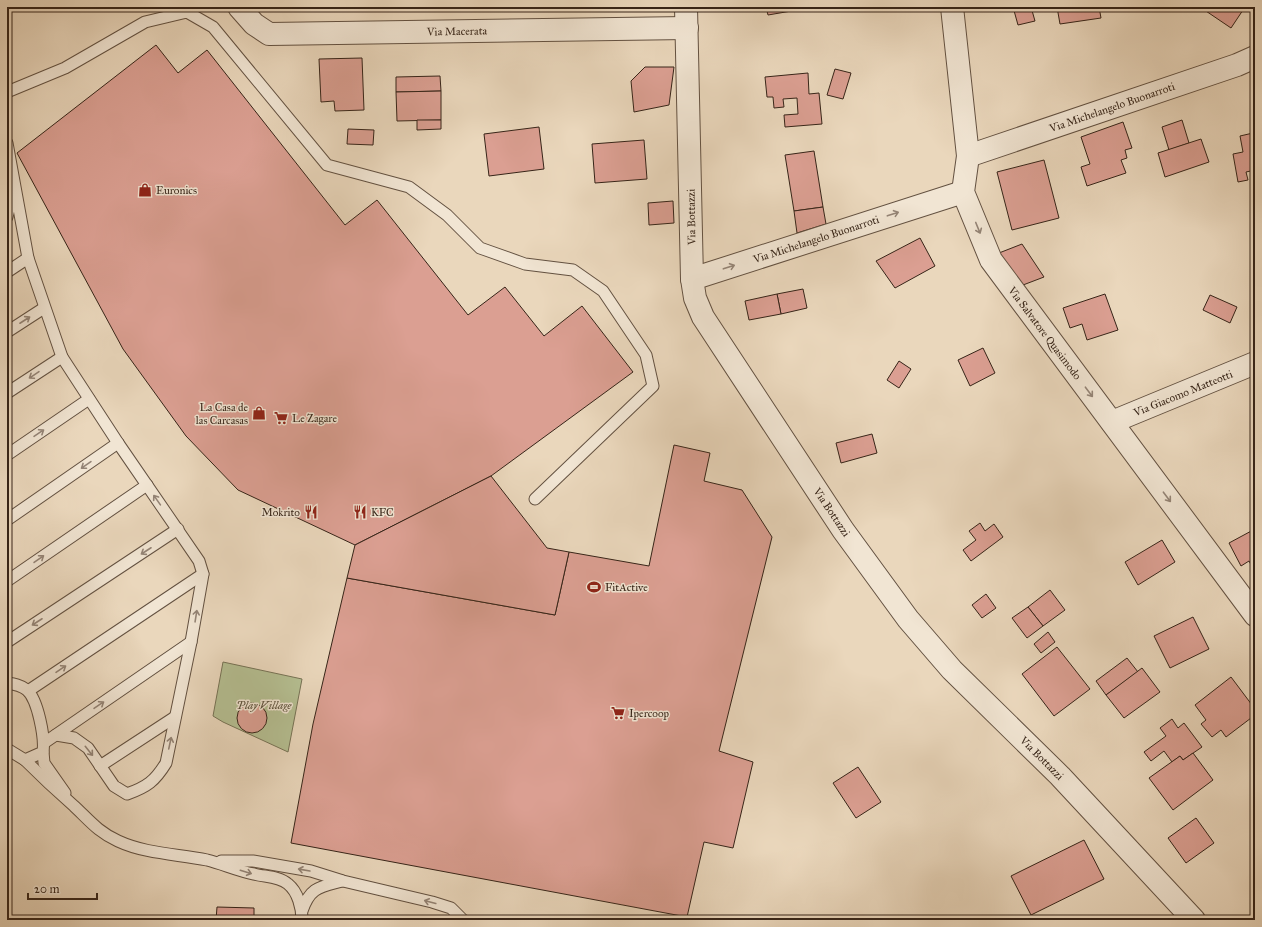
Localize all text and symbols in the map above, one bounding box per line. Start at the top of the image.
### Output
street label: Via Macerata [426,24,488,39]
street label: Via Michelangelo Buonarroti [1047,80,1176,135]
shop icon: Euronics [137,182,153,198]
place label: Euronics [156,184,197,197]
street label: Via Bottazzi [685,189,699,246]
one-way arrow [886,210,899,217]
street label: Via Michelangelo Buonarroti [751,213,881,266]
one-way arrow [974,221,982,233]
one-way arrow [723,263,736,270]
street label: Via Salvatore Quasimodo [1005,283,1084,383]
one-way arrow [20,316,31,324]
street label: Via Giacomo Matteotti [1131,368,1235,420]
one-way arrow [29,371,40,379]
one-way arrow [1085,387,1094,398]
place label: La Casa de las Carcasas [196,401,248,427]
shop icon: La Casa de las Carcasas [251,405,267,421]
supermarket icon: Le Zagare [273,410,289,426]
place label: Le Zagare [292,412,337,425]
one-way arrow [33,429,44,437]
one-way arrow [80,461,91,469]
street label: Via Bottazzi [810,485,853,539]
one-way arrow [1163,491,1171,502]
one-way arrow [153,495,161,506]
restaurant icon: Mokrito [303,504,319,520]
restaurant icon: KFC [352,504,368,520]
place label: Mokrito [262,506,300,519]
place label: KFC [371,506,394,519]
one-way arrow [140,547,151,555]
one-way arrow [33,555,44,563]
sports icon: FitActive [586,579,602,595]
place label: FitActive [605,581,648,594]
one-way arrow [192,610,200,623]
one-way arrow [32,618,43,626]
one-way arrow [55,665,66,673]
park label: Play Village [237,699,292,712]
one-way arrow [94,701,105,709]
supermarket icon: Ipercoop [610,705,626,721]
place label: Ipercoop [629,707,670,720]
street label: Via Bottazzi [1016,733,1066,783]
one-way arrow [166,737,174,750]
one-way arrow [85,746,94,757]
one-way arrow [297,866,310,874]
one-way arrow [239,869,252,876]
scale bar [28,875,97,901]
text: 20 m [34,882,60,896]
one-way arrow [423,898,436,905]

